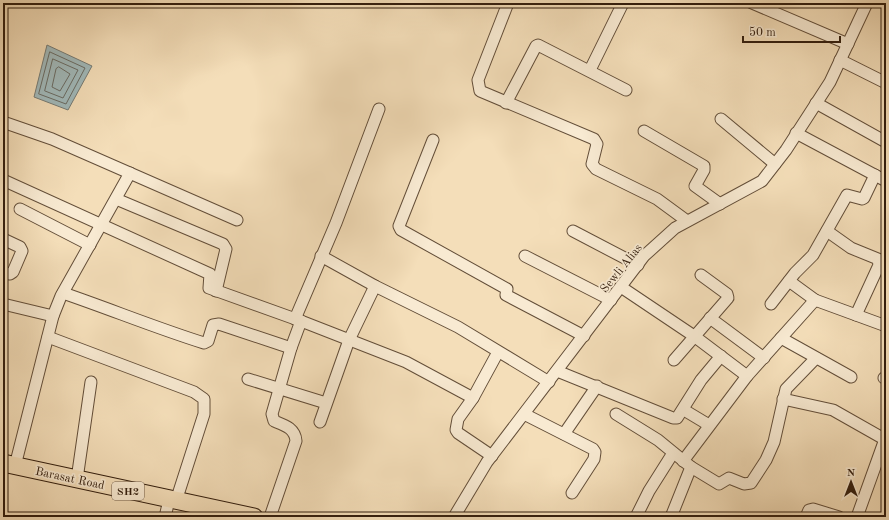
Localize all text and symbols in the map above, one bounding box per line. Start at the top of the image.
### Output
scale bar [743,18,840,44]
text: 50 m [749,26,776,39]
street label: Sewli Alias [599,242,645,295]
north arrow [831,462,871,502]
street label: Barasat Road [34,466,106,492]
text: N [847,468,856,479]
road number: SH2 [112,482,144,500]

